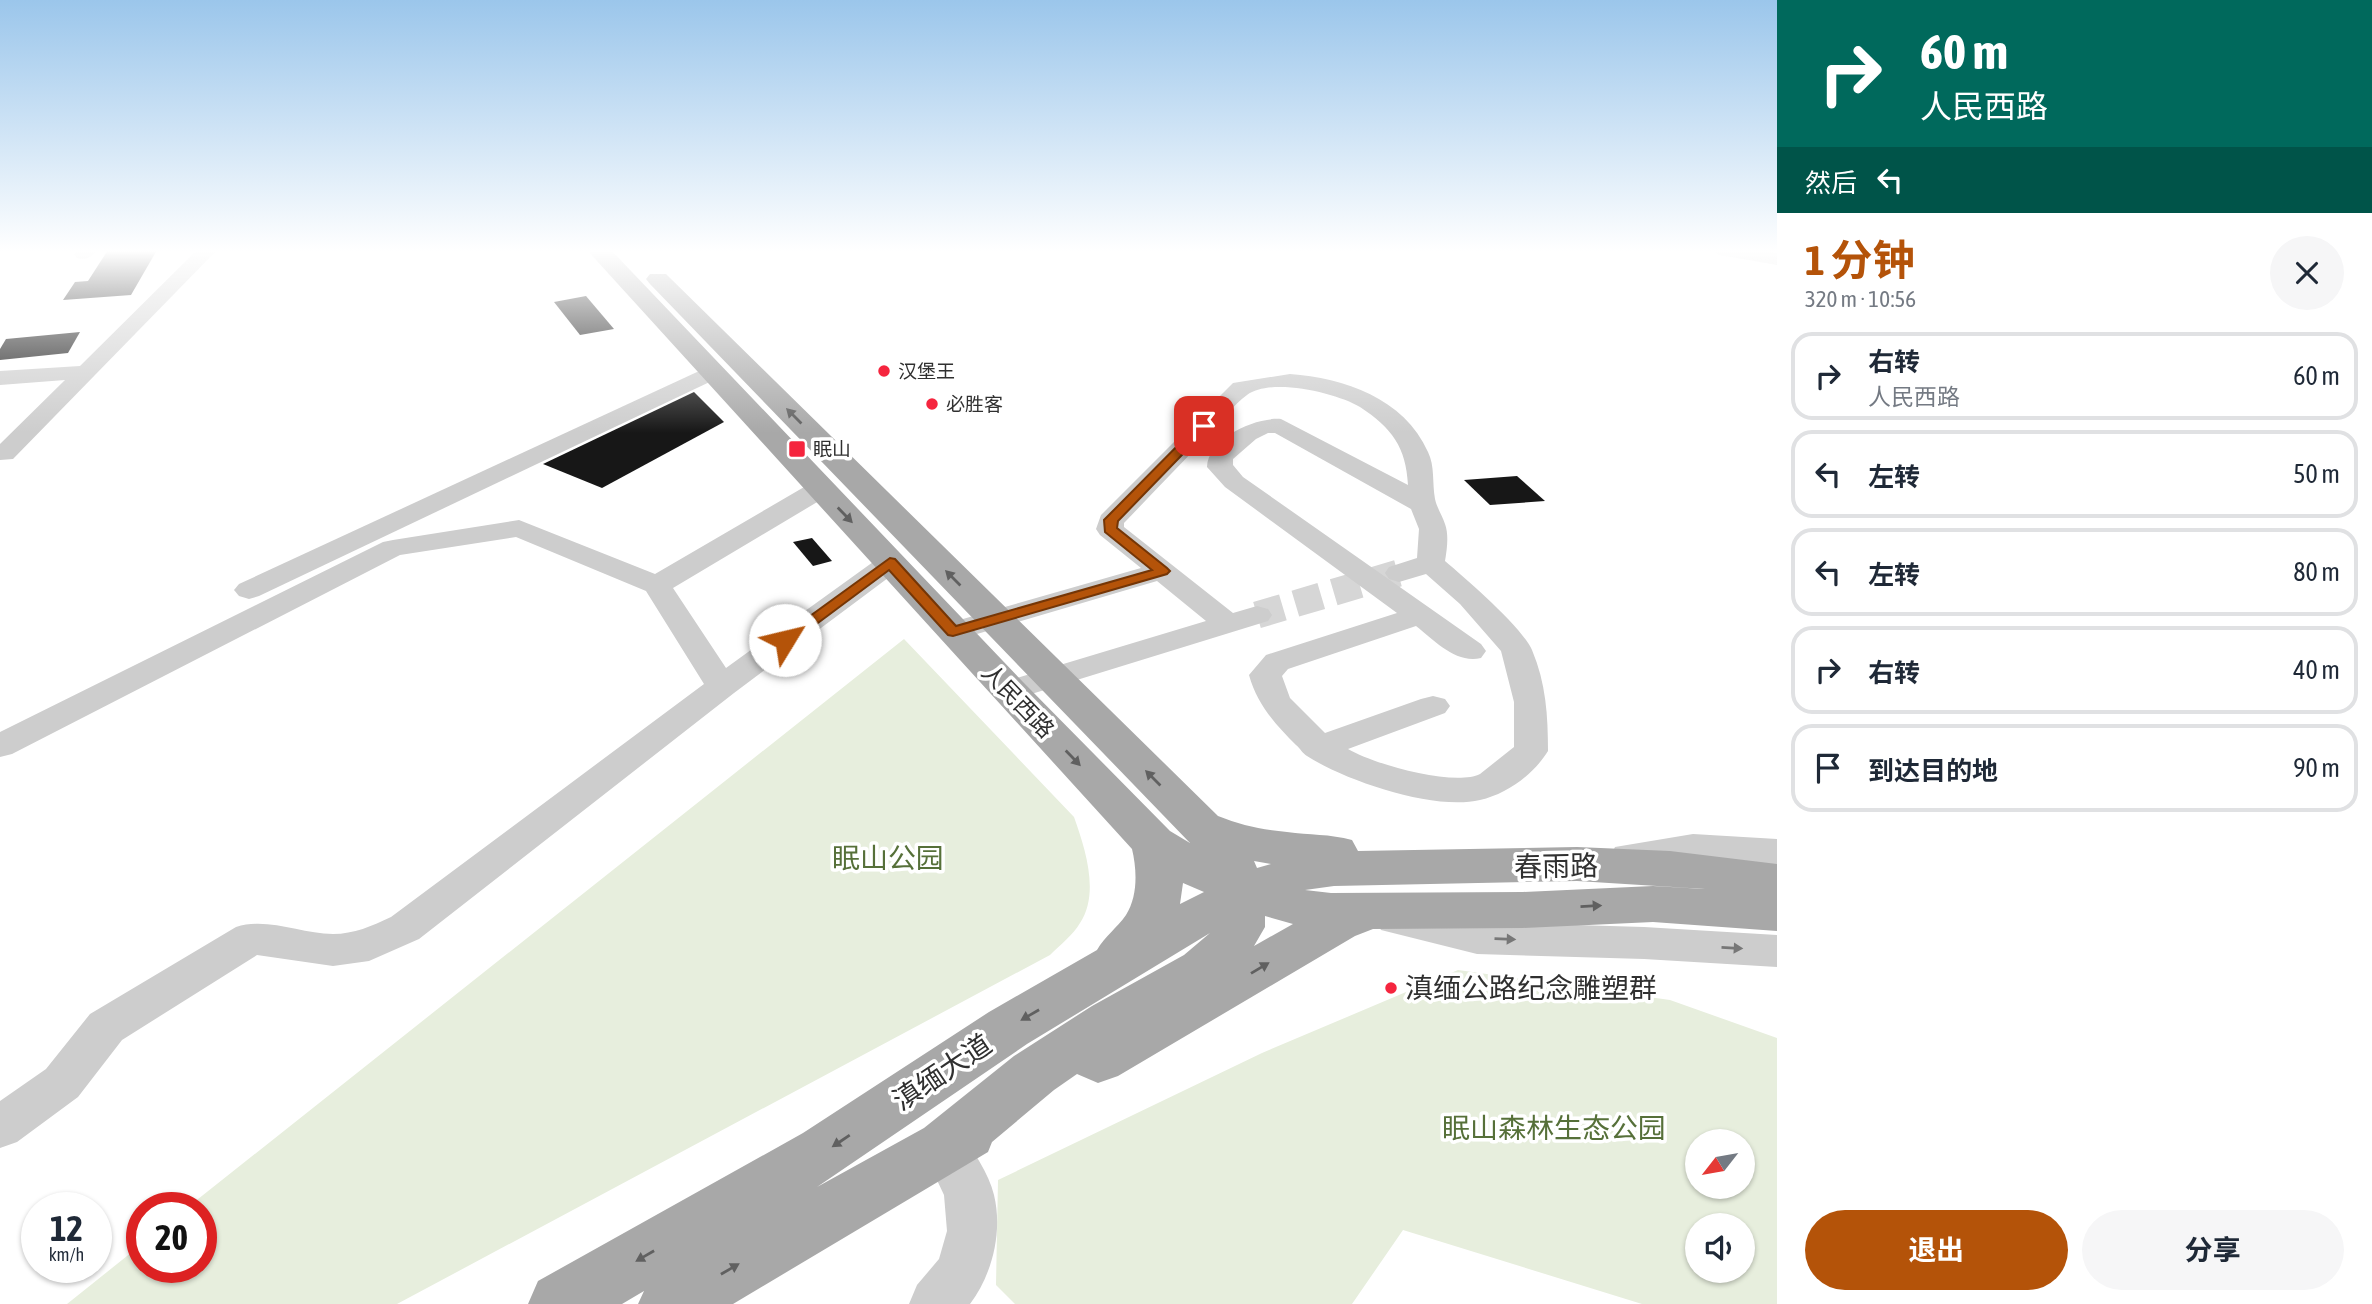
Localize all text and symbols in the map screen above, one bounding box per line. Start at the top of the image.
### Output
text: 60 m [1920,23,2008,79]
icon: right [1805,28,1896,119]
text: 人民西路 [1920,88,2048,125]
icon: left [1871,161,1909,199]
text: 然后 [1805,168,1857,198]
text: 1 分钟 [1805,236,1915,284]
button: close [2270,236,2344,310]
text: 320 m · 10:56 [1805,286,1916,312]
text: 右转 [1868,347,1920,377]
icon: right [1809,357,1847,395]
place label: 汉堡王 [898,360,955,382]
text: 60 m [2293,361,2340,391]
marker: 汉堡王 [876,363,892,379]
text: 人民西路 [1868,384,1960,410]
place label: 必胜客 [946,393,1003,415]
marker: 必胜客 [924,396,940,412]
pin [1174,396,1234,456]
one-way arrow [785,407,802,424]
icon: arrive [1185,407,1223,445]
place label: 眠山 [813,438,851,460]
marker: 眠山 [787,439,807,459]
icon: left [1809,455,1847,493]
text: 50 m [2293,459,2340,489]
text: 左转 [1868,462,1920,492]
one-way arrow [836,506,852,523]
icon: left [1809,553,1847,591]
text: 80 m [2293,557,2340,587]
text: 左转 [1868,560,1920,590]
one-way arrow [944,570,961,587]
position arrow [748,603,822,677]
icon: right [1809,651,1847,689]
text: 40 m [2293,655,2340,685]
text: 右转 [1868,658,1920,688]
street label: 人民西路 [977,659,1059,743]
one-way arrow [1065,749,1081,766]
icon: arrive [1809,749,1847,787]
text: 90 m [2293,753,2340,783]
text: 到达目的地 [1868,756,1998,786]
one-way arrow [1145,770,1162,787]
park label: 眠山公园 [832,842,944,874]
street label: 春雨路 [1514,849,1598,883]
one-way arrow [1580,901,1602,912]
one-way arrow [1494,933,1516,944]
one-way arrow [1721,942,1743,953]
one-way arrow [1251,962,1270,975]
place label: 滇缅公路纪念雕塑群 [1405,972,1657,1004]
marker: 滇缅公路纪念雕塑群 [1383,980,1399,996]
one-way arrow [1021,1009,1040,1021]
street label: 滇缅大道 [887,1027,997,1117]
park label: 眠山森林生态公园 [1442,1112,1666,1144]
north arrow [1685,1129,1755,1199]
map controls [1685,1129,1755,1283]
one-way arrow [831,1134,851,1147]
speed limit sign: 20 [126,1192,217,1283]
text: 12 [50,1208,83,1248]
button: 退出 [1805,1210,2068,1290]
button: 分享 [2082,1210,2344,1290]
button: sound [1685,1213,1755,1283]
text: km/h [49,1244,84,1265]
one-way arrow [635,1250,654,1262]
one-way arrow [721,1263,740,1276]

